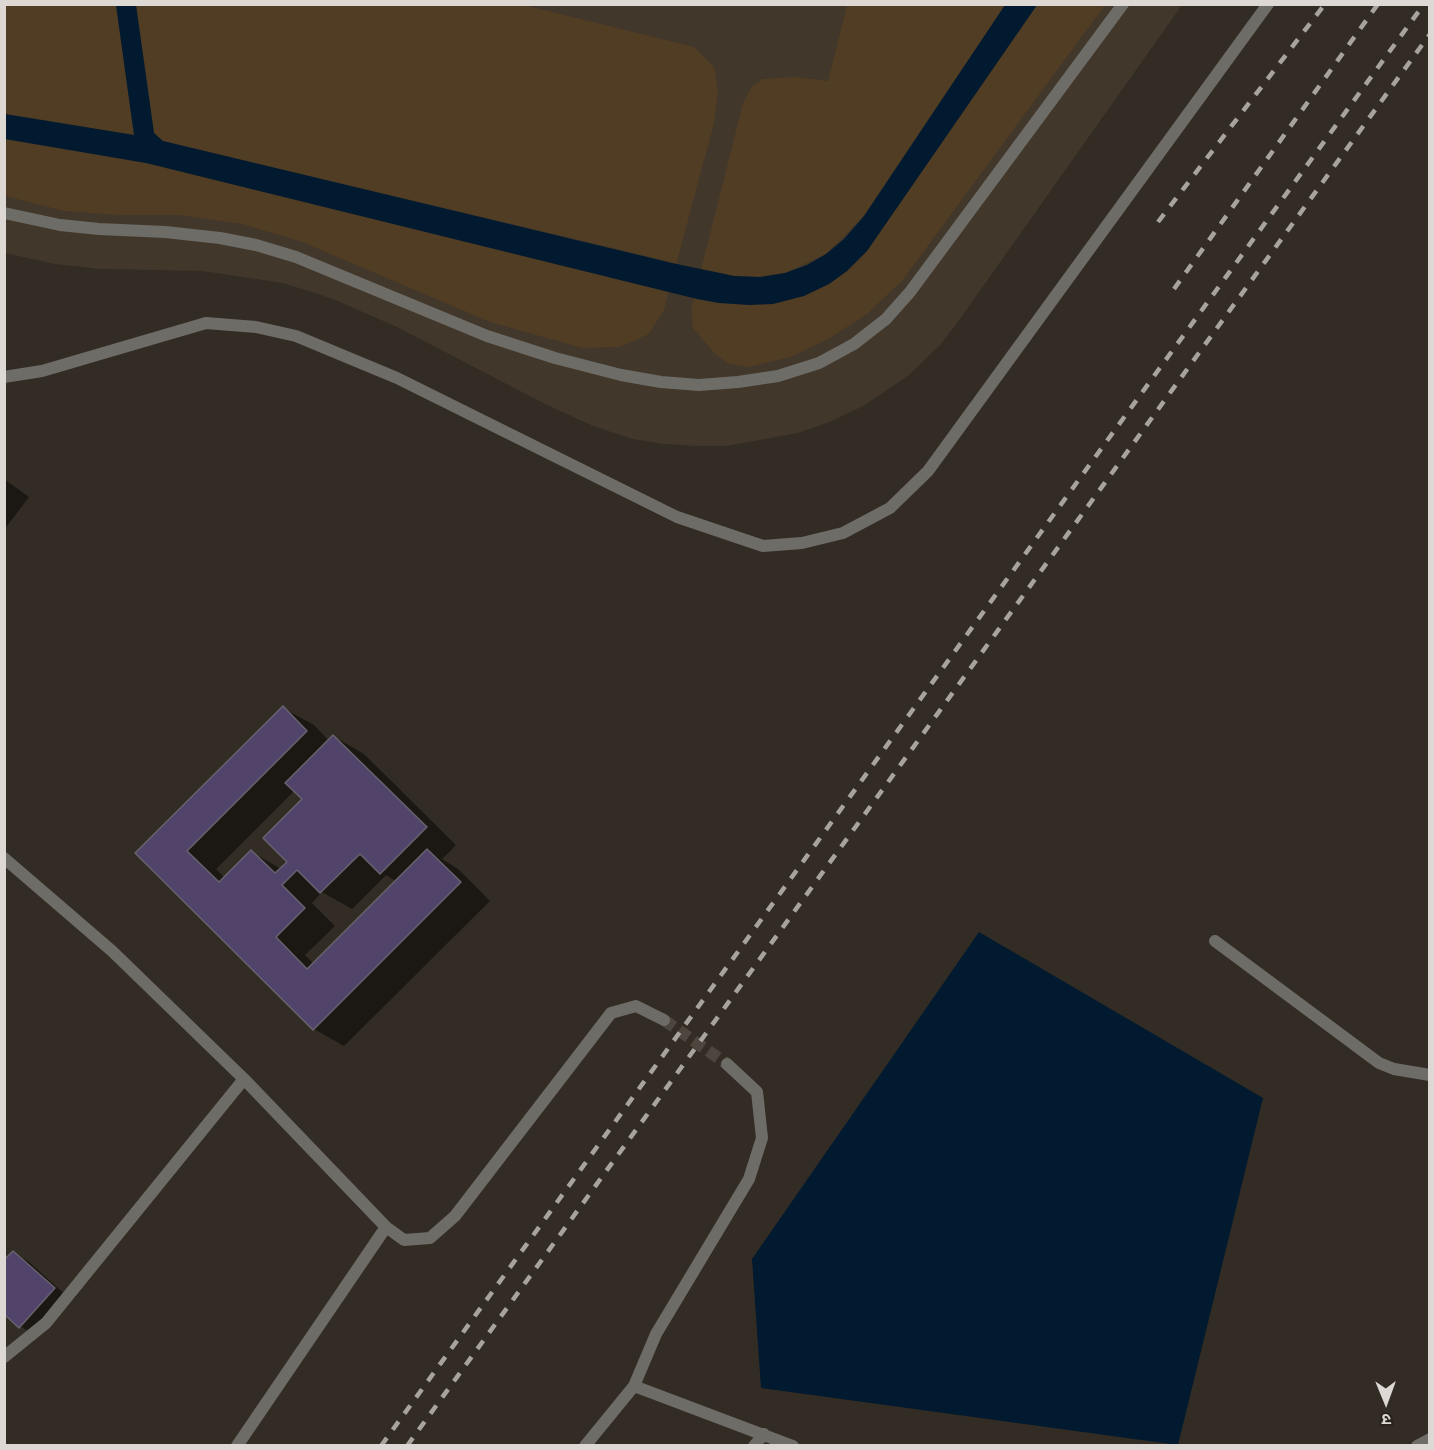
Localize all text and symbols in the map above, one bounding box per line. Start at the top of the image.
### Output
north arrow [1356,1372,1416,1432]
text: उ [1381,1411,1391,1429]

